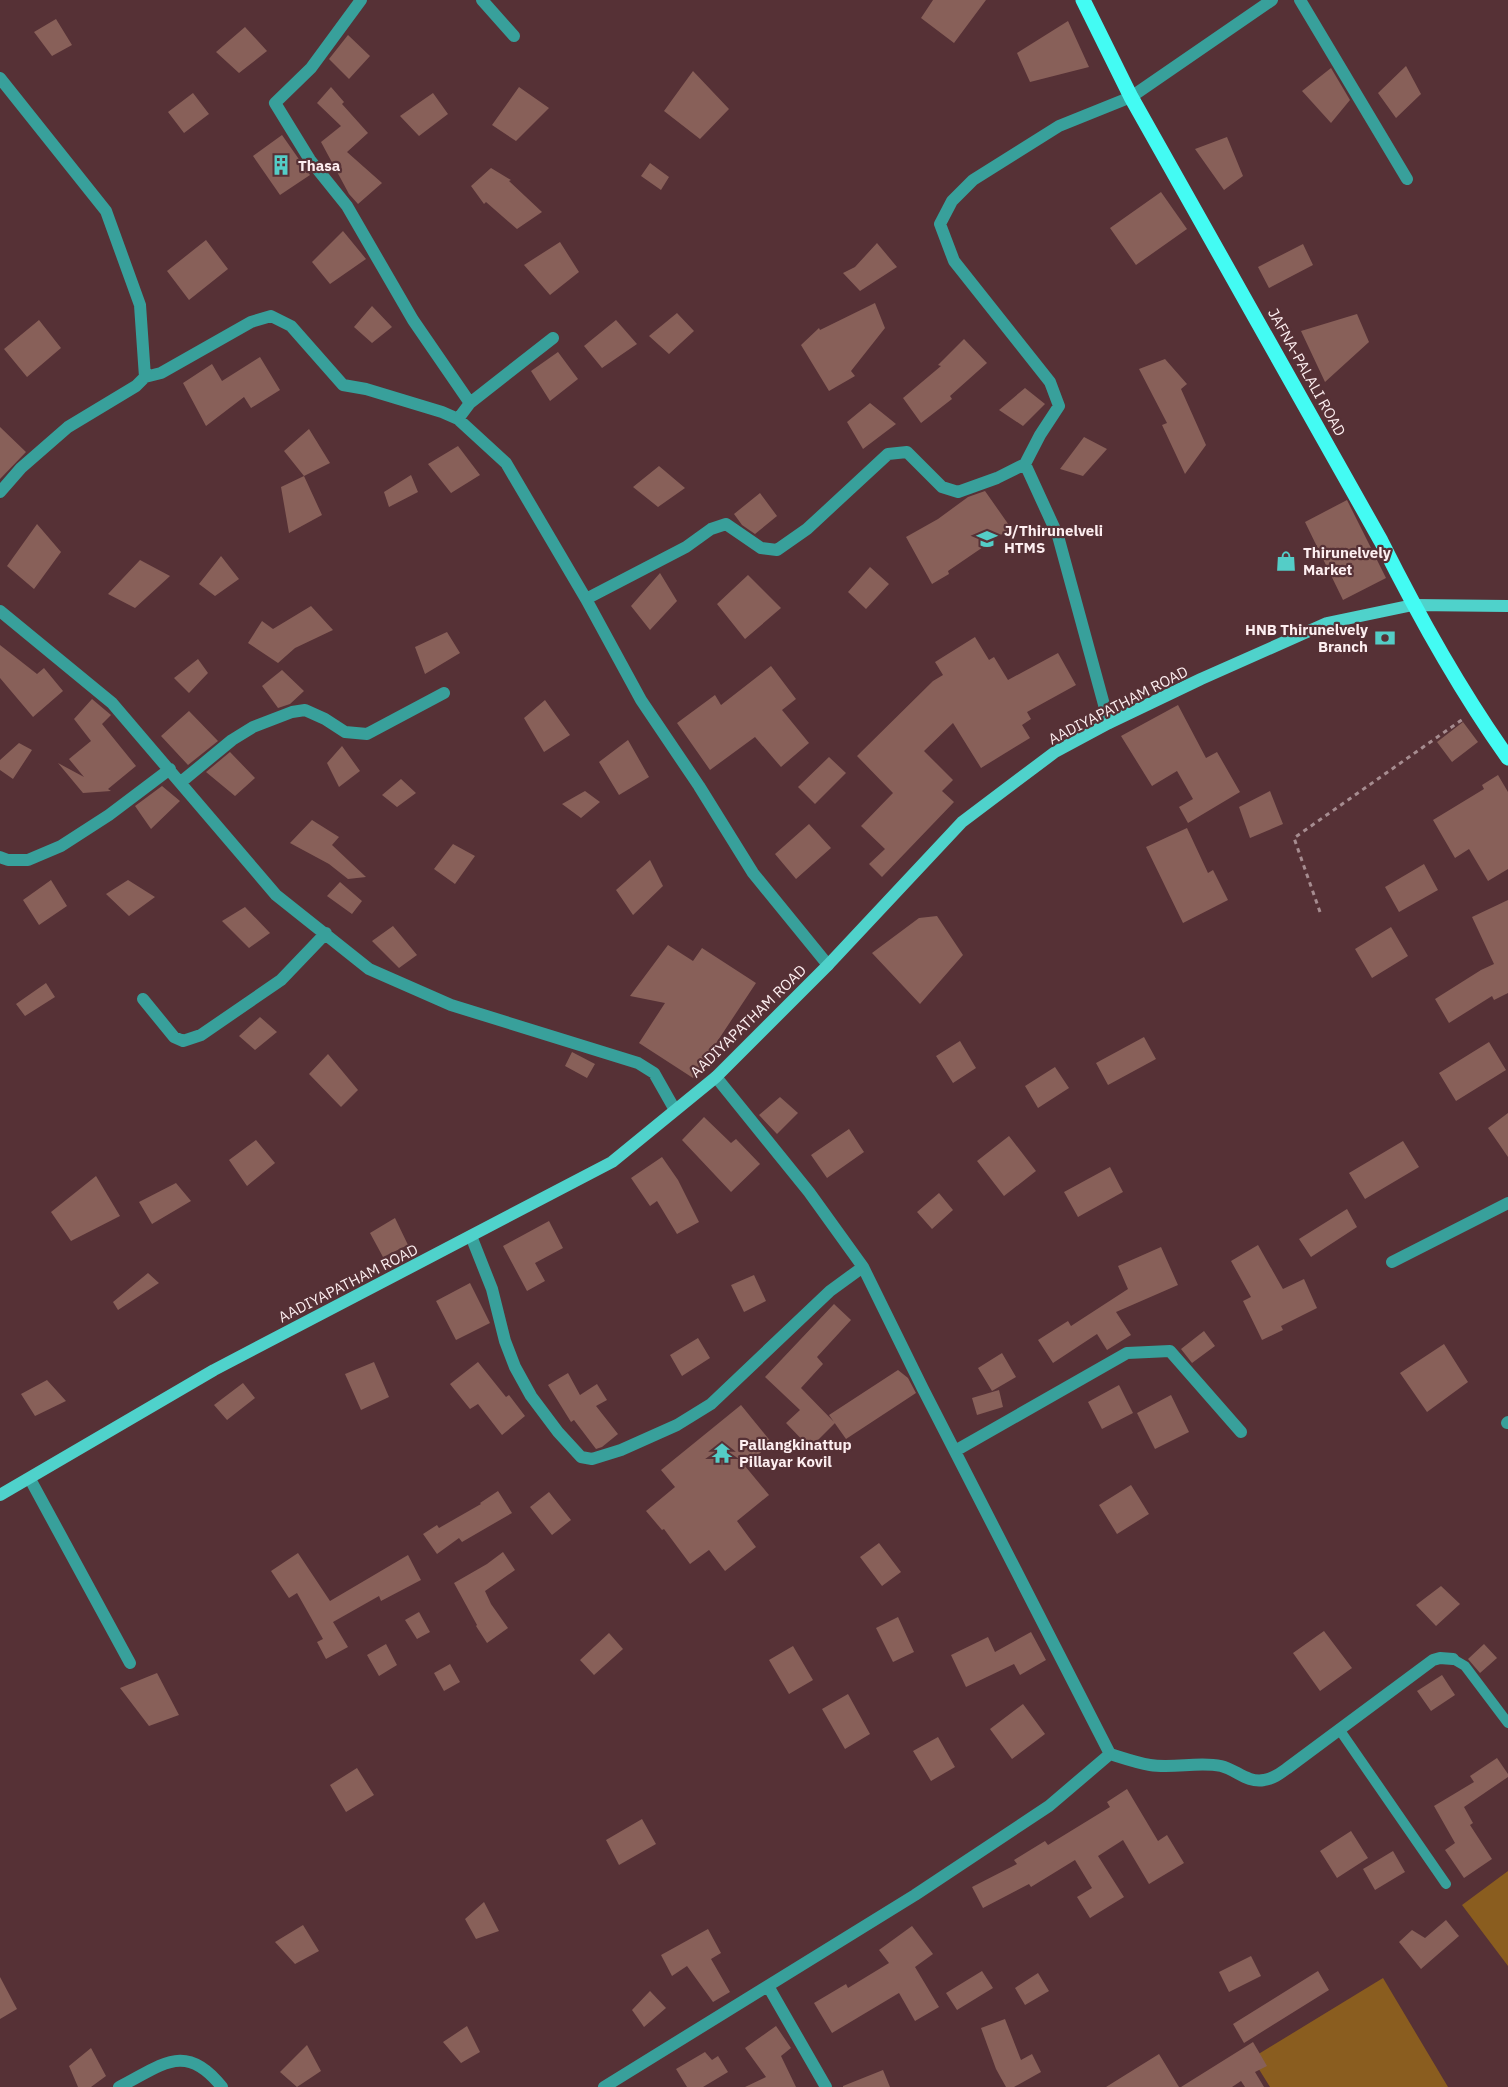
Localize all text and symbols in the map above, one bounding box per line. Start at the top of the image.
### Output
building icon: Thasa [269,153,293,177]
place label: Thasa [298,156,341,175]
street label: JAFNA-PALALI ROAD [1264,305,1350,439]
place label: J/Thirunelveli HTMS [1004,521,1103,557]
school or university icon: J/Thirunelveli HTMS [975,527,999,551]
place label: Thirunelvely Market [1303,543,1391,579]
shop icon: Thirunelvely Market [1274,549,1298,573]
place label: HNB Thirunelvely Branch [1245,620,1368,656]
bank icon: HNB Thirunelvely Branch [1373,626,1397,650]
street label: AADIYAPATHAM ROAD [1045,662,1191,748]
street label: AADIYAPATHAM ROAD [686,961,810,1081]
street label: AADIYAPATHAM ROAD [275,1240,421,1326]
place label: Pallangkinattup Pillayar Kovil [739,1435,852,1471]
temple icon: Pallangkinattup Pillayar Kovil [710,1441,734,1465]

